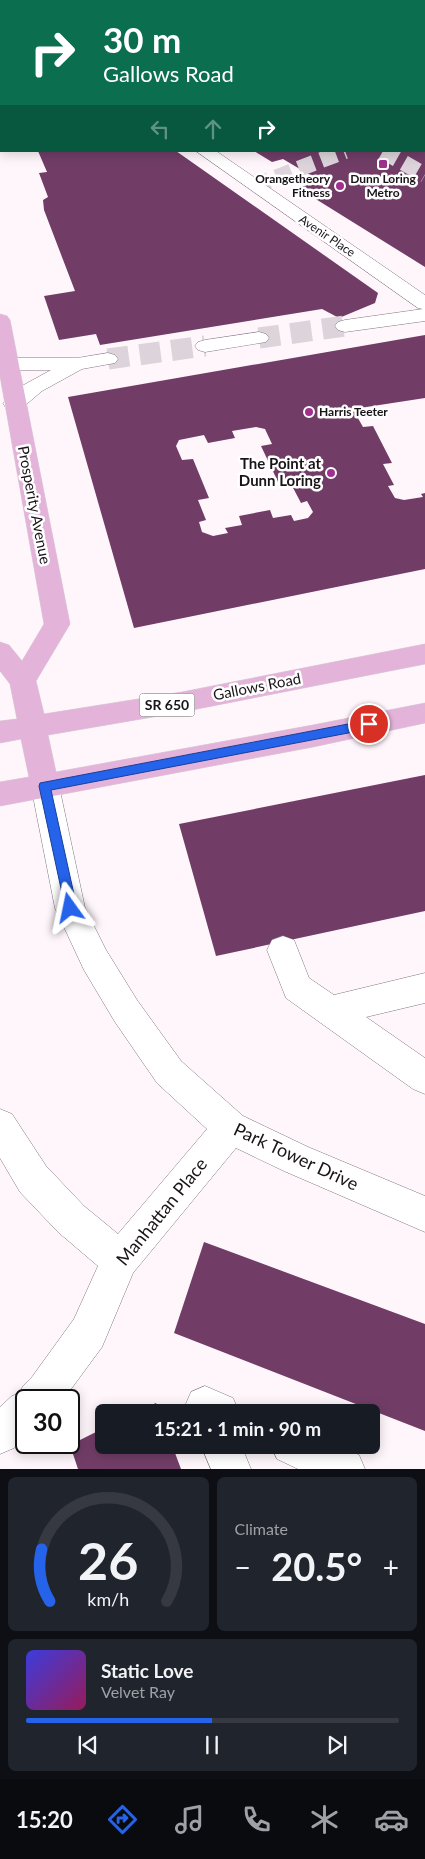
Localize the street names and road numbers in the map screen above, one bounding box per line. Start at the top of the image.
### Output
street label: Avenir Place [296,211,358,260]
street label: Prosperity Avenue [15,444,55,566]
street label: Gallows Road [211,669,302,703]
road number: SR 650 [140,694,194,716]
street label: Park Tower Drive [231,1118,362,1195]
street label: Manhattan Place [111,1153,211,1270]

